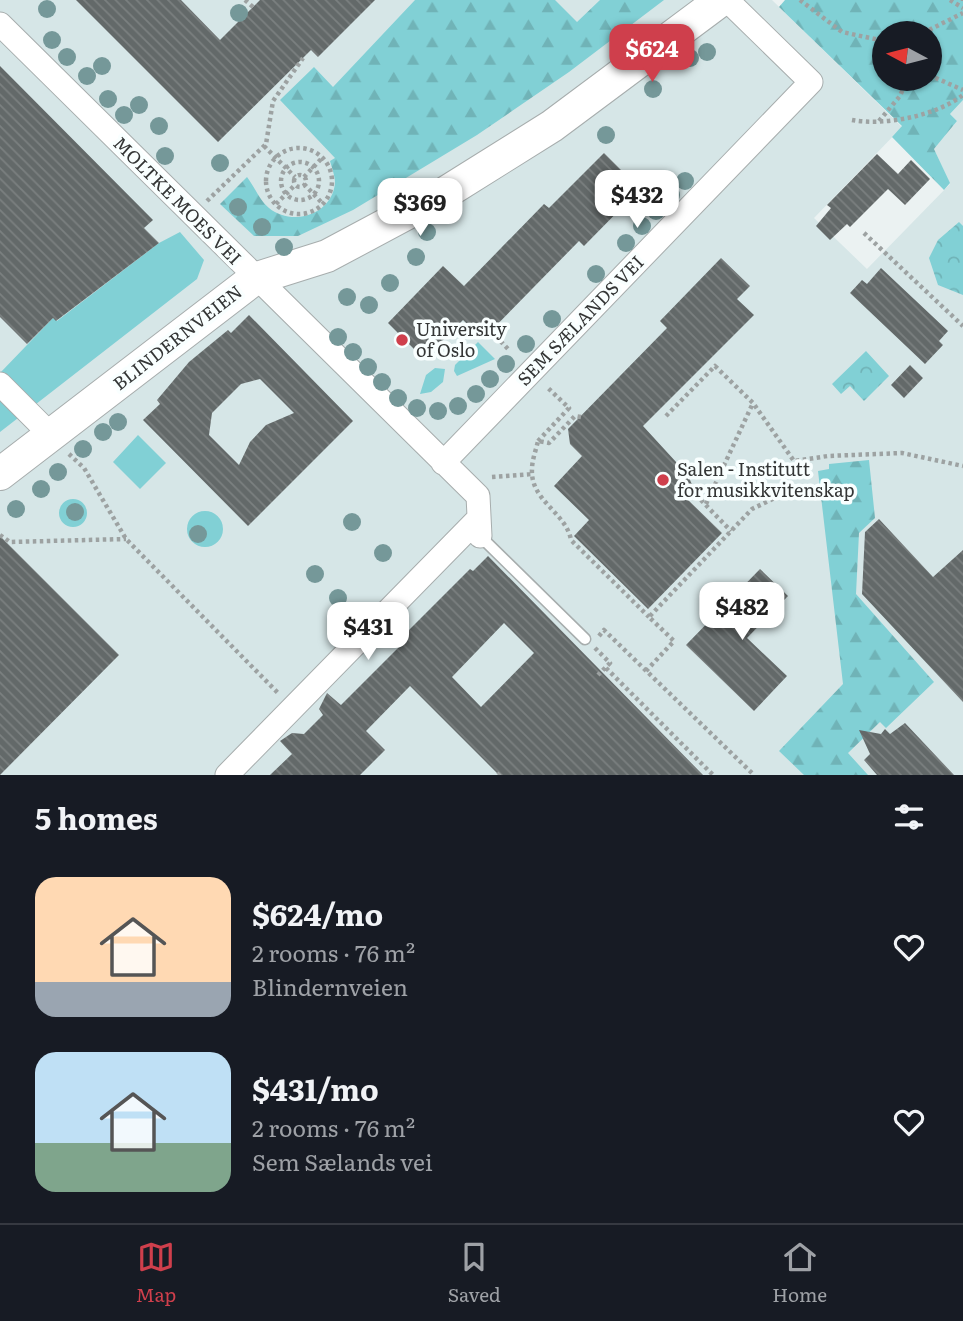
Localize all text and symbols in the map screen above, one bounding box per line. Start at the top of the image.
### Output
north arrow [872,21,942,91]
map controls [872,21,942,91]
pin: $624 [611,24,693,84]
text: $624 [625,30,679,64]
street label: MOLTKE MOES VEI [108,130,248,270]
pin: $432 [596,170,678,230]
text: $432 [611,176,663,210]
pin: $369 [379,178,461,238]
text: $369 [393,184,447,218]
street label: SEM SÆLANDS VEI [510,249,649,391]
street label: BLINDERNVEIEN [107,278,248,396]
place label: University of Oslo [416,315,507,363]
marker: University of Oslo [394,332,410,348]
place label: Salen - Institutt for musikkvitenskap [677,455,855,503]
marker: Salen - Institutt for musikkvitenskap [655,472,671,488]
pin: $482 [701,582,783,642]
text: $482 [715,588,769,622]
pin: $431 [327,602,409,662]
text: $431 [343,608,393,642]
text: 5 homes [35,795,158,839]
icon: filters [890,798,928,836]
text: $624/mo [252,891,383,935]
icon: home [91,905,175,989]
icon: heart [890,928,928,966]
text: 2 rooms · 76 m² [252,935,415,969]
text: Blindernveien [252,969,408,1003]
text: $431/mo [252,1066,379,1110]
icon: home [91,1080,175,1164]
icon: heart [890,1103,928,1141]
text: 2 rooms · 76 m² [252,1110,415,1144]
text: Sem Sælands vei [252,1144,433,1178]
tab: Map [136,1238,176,1308]
tab: Saved [448,1238,501,1308]
tab: Home [772,1238,827,1308]

